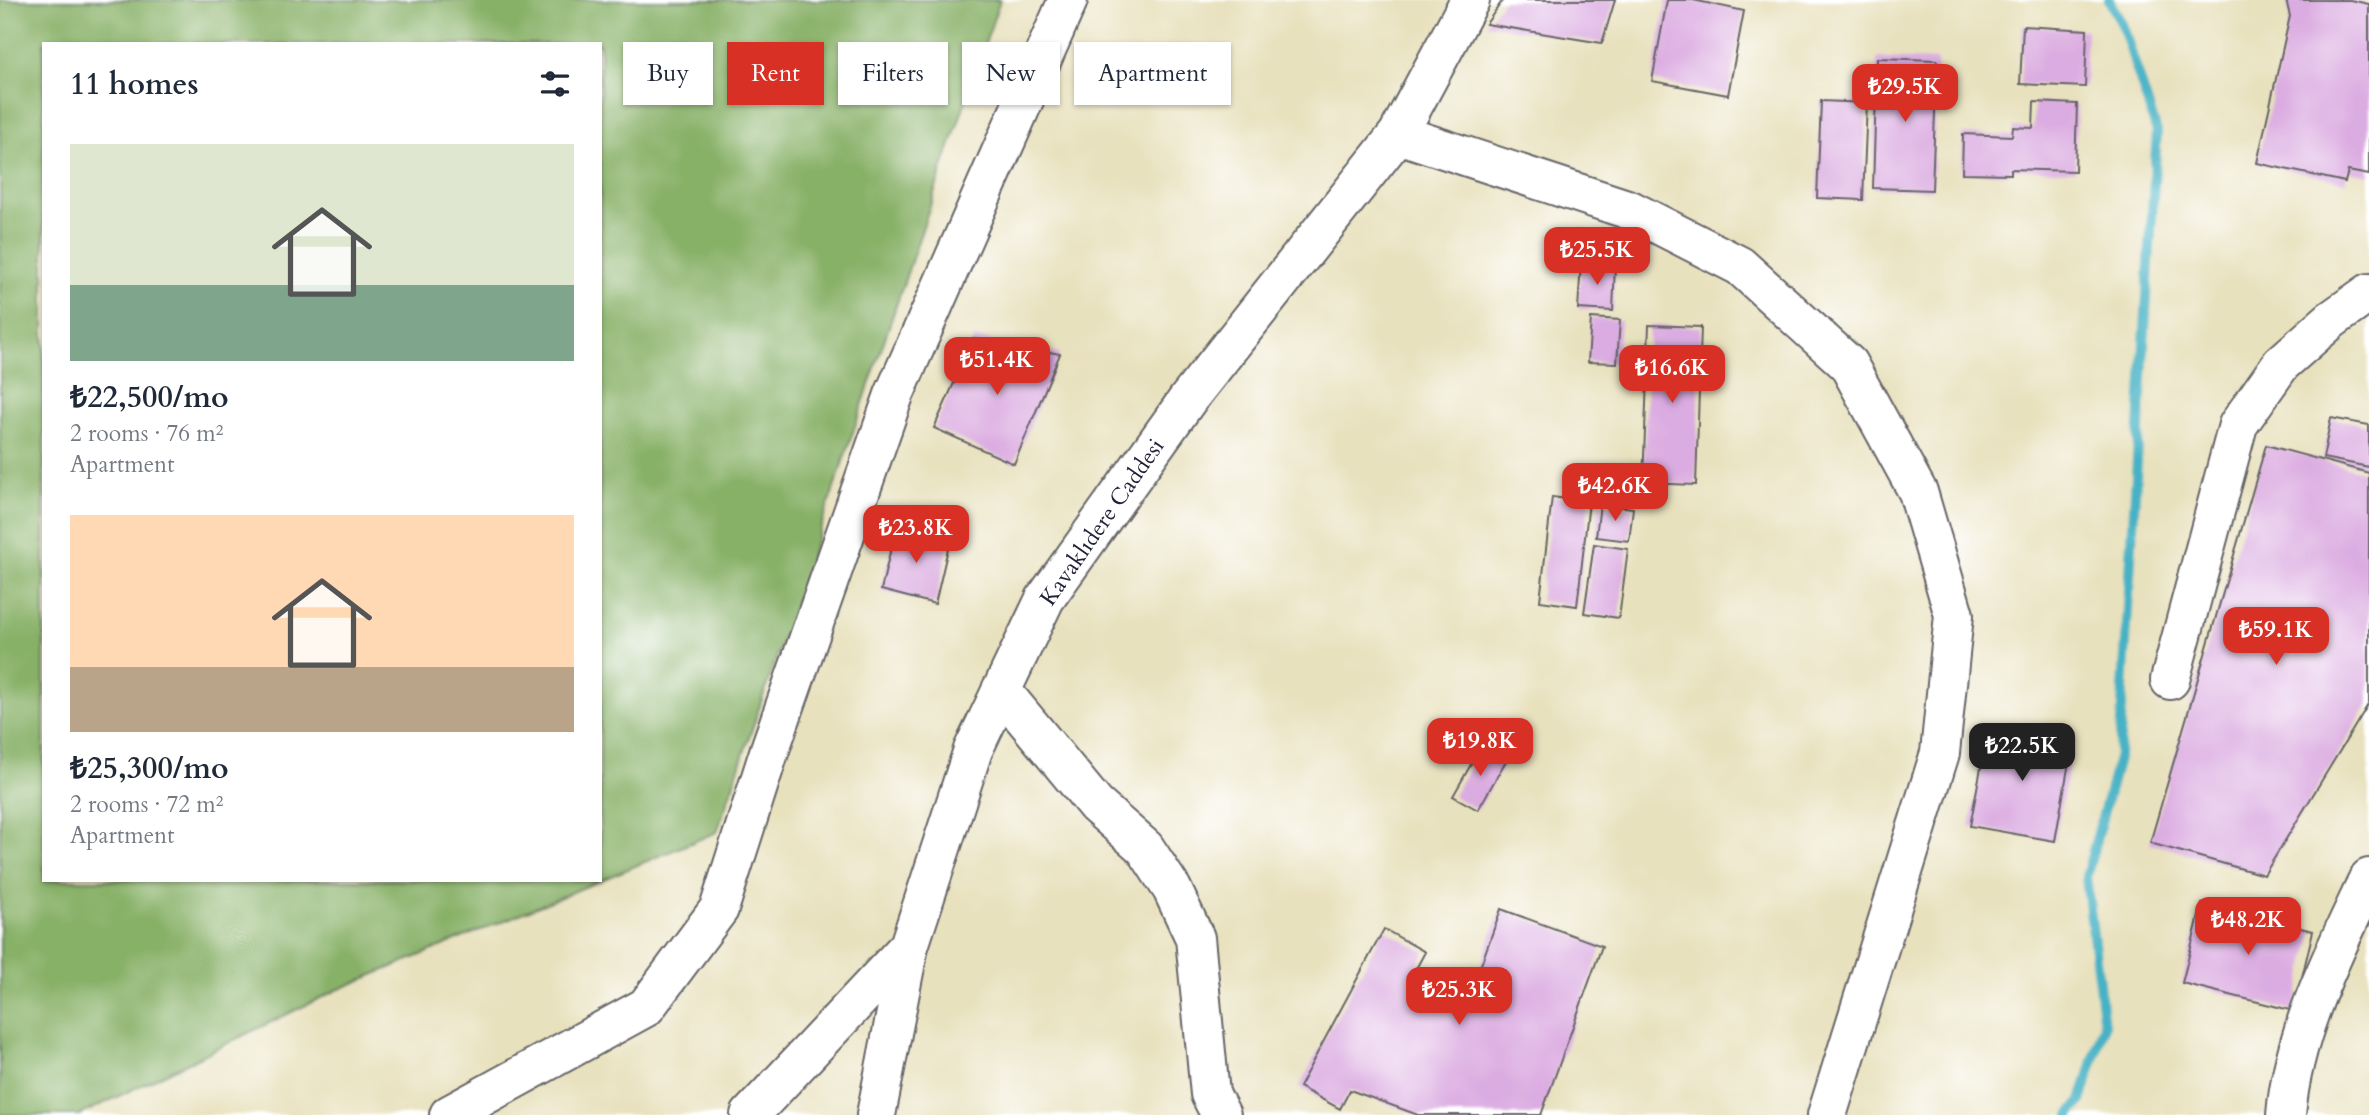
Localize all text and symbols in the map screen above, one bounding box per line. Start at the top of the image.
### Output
chip: Buy [623,42,713,105]
chip: Rent [727,42,824,105]
chip: Filters [838,42,948,105]
chip: New [962,42,1060,105]
chip: Apartment [1074,42,1231,105]
text: 11 homes [70,64,199,105]
pin: ₺29.5K [1848,64,1962,124]
icon: filters [536,65,574,103]
text: ₺29.5K [1868,71,1942,102]
icon: home [259,189,385,315]
pin: ₺25.5K [1540,228,1654,287]
text: ₺25.5K [1560,234,1634,265]
pin: ₺51.4K [940,338,1054,397]
text: ₺51.4K [960,344,1034,375]
pin: ₺16.6K [1615,346,1729,405]
text: ₺16.6K [1635,352,1709,383]
text: ₺22,500/mo [70,377,229,418]
text: 2 rooms · 76 m² [70,418,223,449]
street label: Kavaklıdere Caddesi [1033,432,1171,612]
text: Apartment [70,449,174,480]
pin: ₺42.6K [1558,463,1672,523]
text: ₺42.6K [1578,470,1652,501]
pin: ₺23.8K [859,505,973,565]
text: ₺23.8K [879,512,953,543]
icon: home [259,560,385,686]
pin: ₺59.1K [2219,608,2333,667]
text: ₺59.1K [2239,614,2313,645]
pin: ₺19.8K [1423,718,1537,778]
pin: ₺22.5K [1965,724,2079,783]
text: ₺19.8K [1443,725,1517,756]
text: ₺22.5K [1985,730,2059,761]
text: ₺25,300/mo [70,748,229,789]
text: 2 rooms · 72 m² [70,789,223,820]
text: Apartment [70,820,174,851]
pin: ₺48.2K [2191,898,2305,957]
text: ₺48.2K [2211,904,2285,935]
pin: ₺25.3K [1402,968,1516,1027]
text: ₺25.3K [1422,974,1496,1005]

